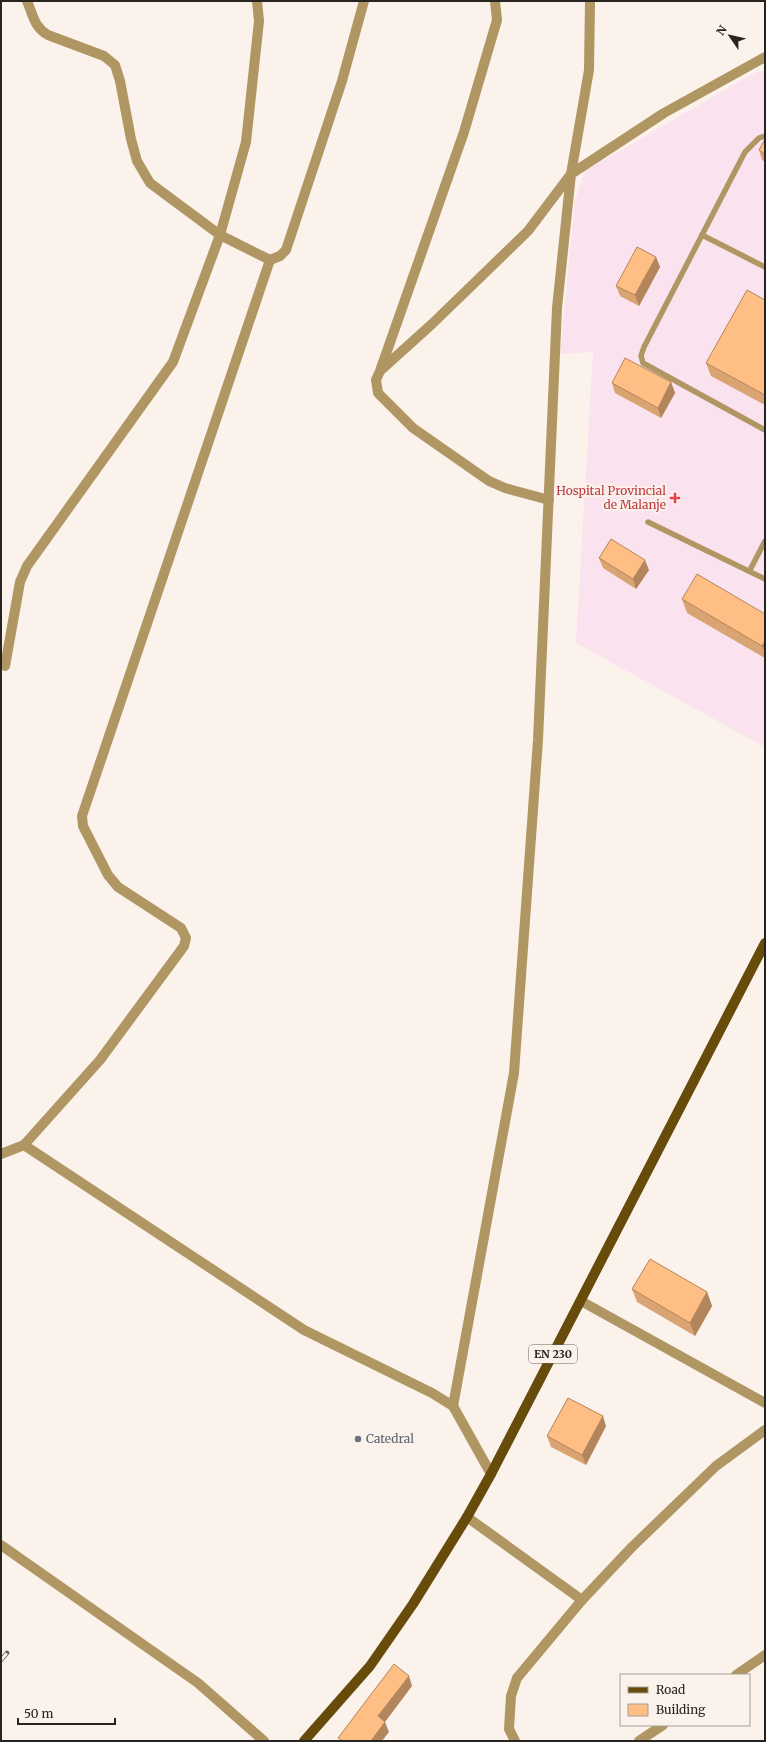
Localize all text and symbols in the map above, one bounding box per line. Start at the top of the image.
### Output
north arrow [710,16,750,56]
text: N [713,23,730,38]
place label: Hospital Provincial de Malanje [556,483,666,512]
marker: Hospital Provincial de Malanje [669,492,681,504]
road number: EN 230 [529,1345,577,1363]
place label: Catedral [366,1431,414,1446]
marker: Catedral [353,1434,363,1444]
legend [620,1674,750,1726]
text: Road [656,1682,685,1697]
scale bar [18,1700,115,1726]
text: Building [656,1702,706,1717]
text: 50 m [24,1706,53,1721]

